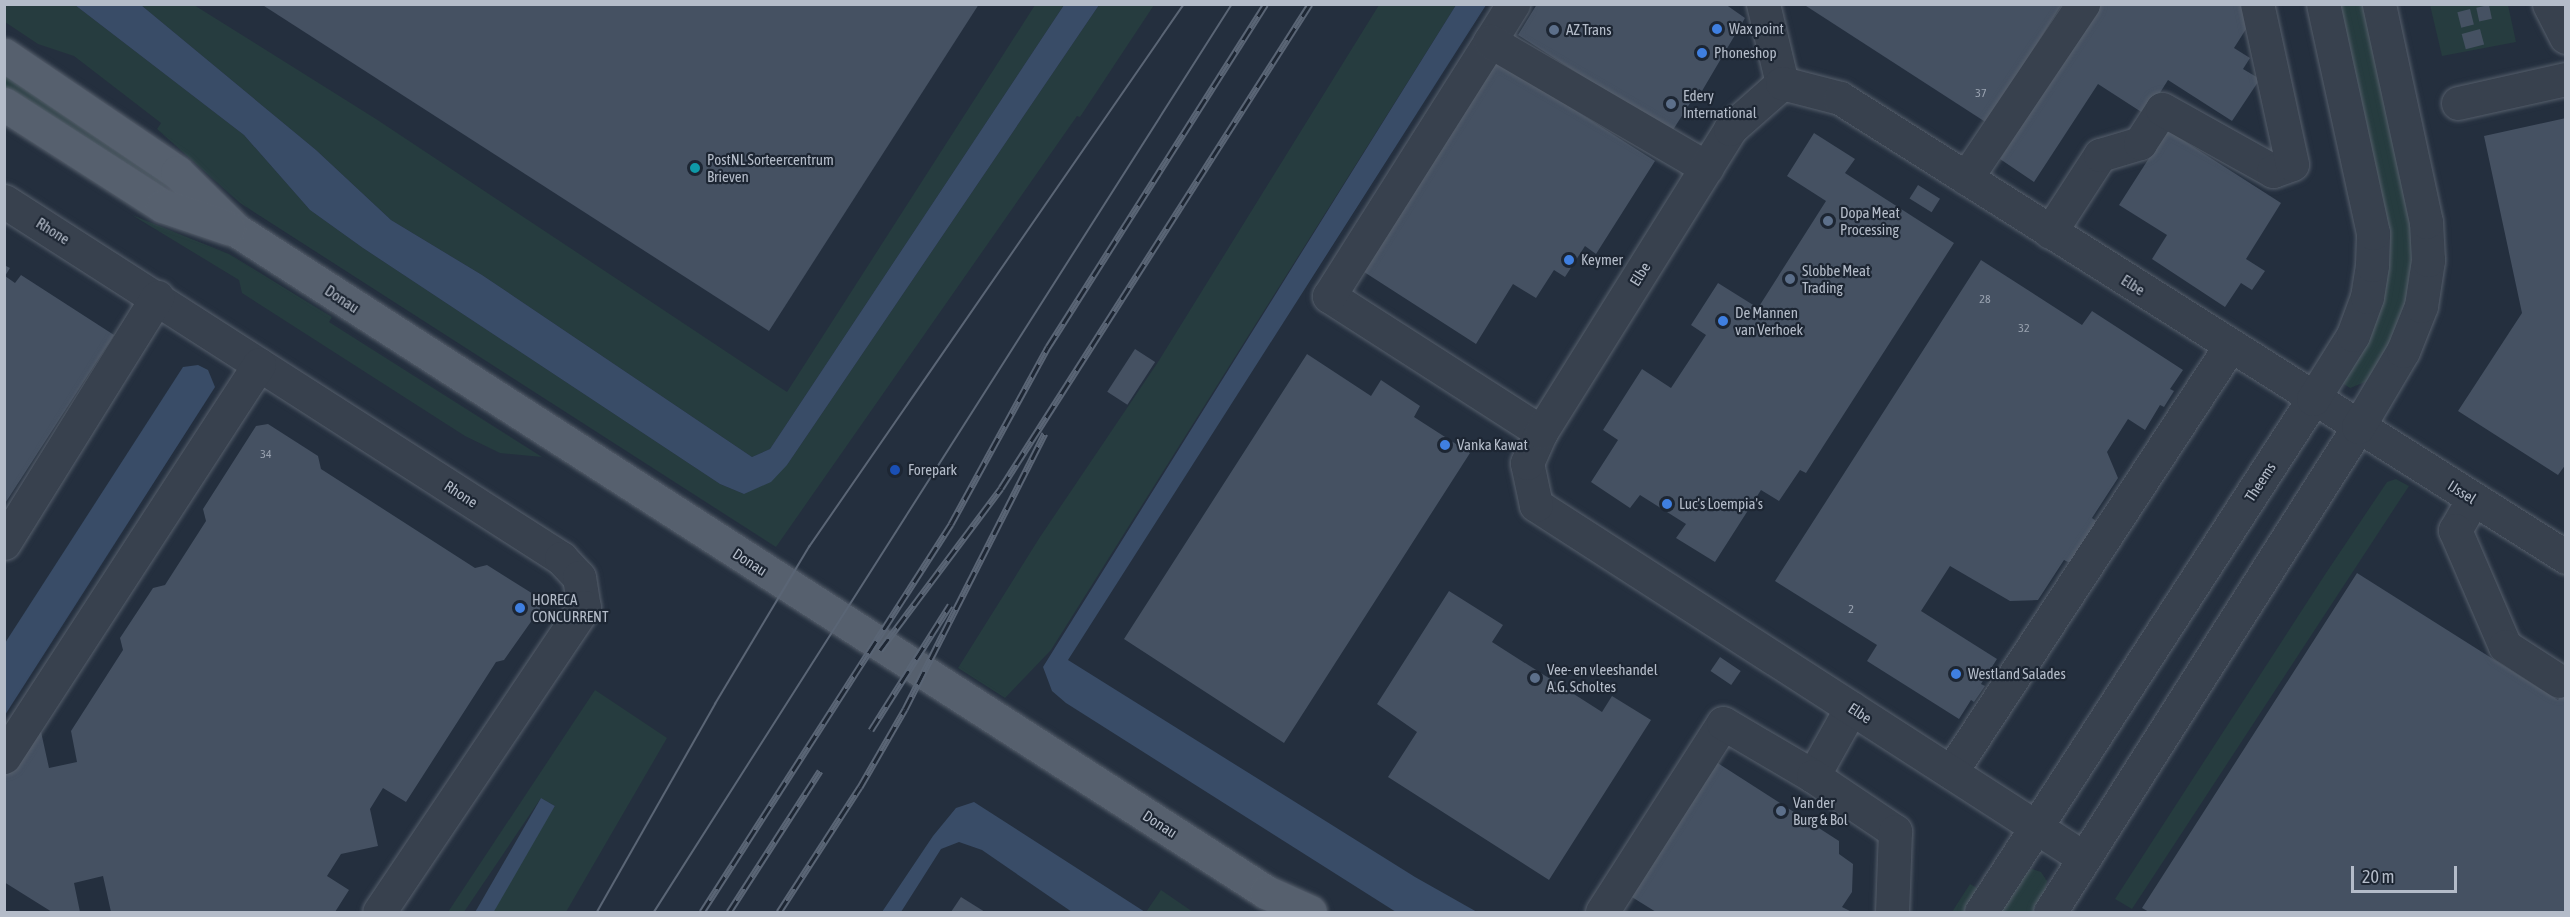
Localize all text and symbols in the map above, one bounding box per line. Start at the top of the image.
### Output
place label: Wax point [1729,20,1784,38]
place label: AZ Trans [1566,21,1612,39]
marker: Wax point [1710,22,1724,36]
marker: AZ Trans [1547,23,1561,37]
place label: Phoneshop [1714,44,1776,62]
marker: Phoneshop [1695,46,1709,60]
place label: Edery International [1683,86,1757,121]
house number: 37 [1975,87,1987,101]
marker: Edery International [1664,97,1678,111]
place label: PostNL Sorteercentrum Brieven [707,150,834,185]
marker: PostNL Sorteercentrum Brieven [688,161,702,175]
place label: Dopa Meat Processing [1840,203,1900,238]
street label: Rhone [33,214,73,248]
marker: Dopa Meat Processing [1821,214,1835,228]
place label: Keymer [1581,251,1623,269]
marker: Keymer [1562,253,1576,267]
street label: Elbe [1626,259,1654,289]
place label: Slobbe Meat Trading [1802,261,1870,296]
street label: Elbe [2118,271,2148,299]
marker: Slobbe Meat Trading [1783,272,1797,286]
street label: Donau [322,281,362,317]
house number: 28 [1979,293,1991,307]
place label: De Mannen van Verhoek [1735,303,1803,338]
marker: De Mannen van Verhoek [1716,314,1730,328]
house number: 32 [2018,322,2030,336]
place label: Vanka Kawat [1457,436,1528,454]
marker: Vanka Kawat [1438,438,1452,452]
house number: 34 [260,448,272,462]
street label: Theems [2241,459,2279,505]
marker: Forepark [886,461,904,479]
place label: Forepark [908,461,957,479]
street label: IJssel [2445,476,2479,508]
street label: Rhone [441,477,481,511]
place label: Luc's Loempia's [1679,495,1763,513]
marker: Luc's Loempia's [1660,497,1674,511]
street label: Donau [730,544,770,580]
place label: HORECA CONCURRENT [532,590,608,625]
marker: HORECA CONCURRENT [513,601,527,615]
house number: 2 [1848,603,1854,617]
place label: Vee- en vleeshandel A.G. Scholtes [1547,660,1658,695]
place label: Westland Salades [1968,665,2066,683]
marker: Westland Salades [1949,667,1963,681]
marker: Vee- en vleeshandel A.G. Scholtes [1528,671,1542,685]
street label: Elbe [1845,699,1875,727]
place label: Van der Burg & Bol [1793,793,1848,828]
marker: Van der Burg & Bol [1774,804,1788,818]
street label: Donau [1140,806,1180,842]
scale bar [2354,854,2460,892]
text: 20 m [2362,866,2394,887]

